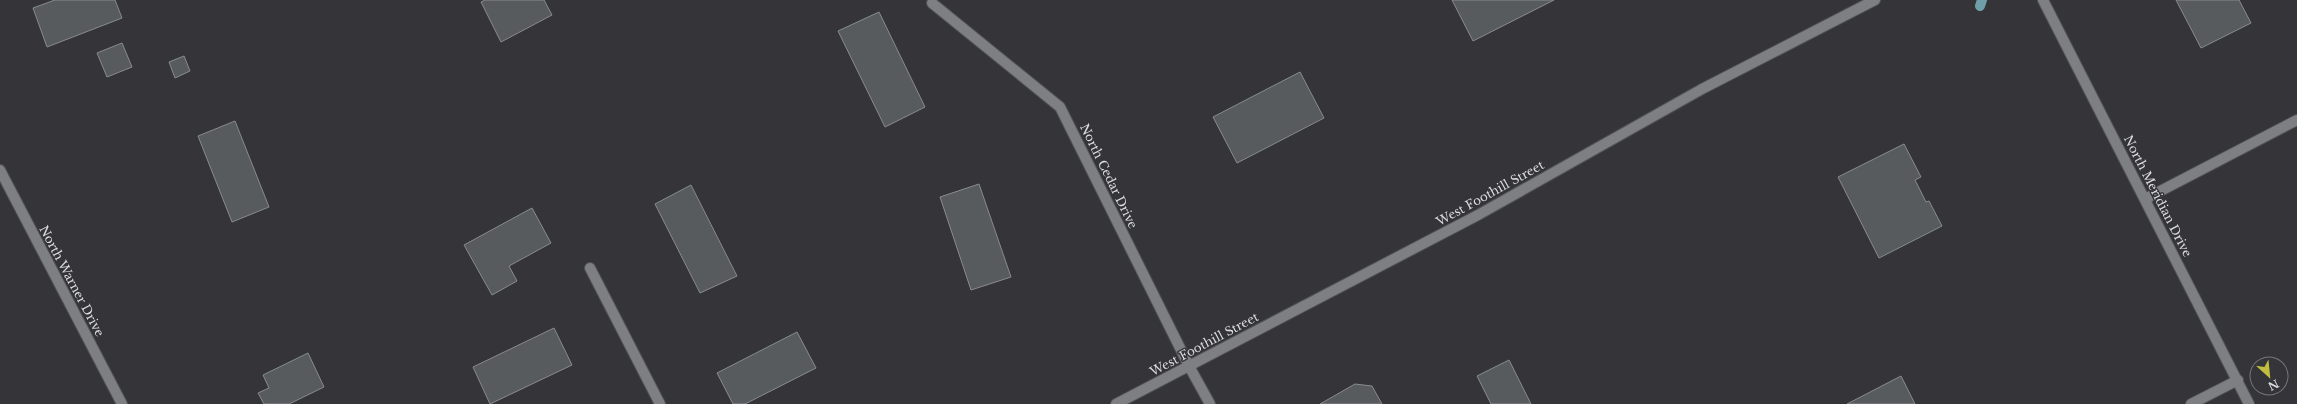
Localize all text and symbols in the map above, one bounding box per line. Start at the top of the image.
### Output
street label: North Cedar Drive [1077,121,1141,231]
street label: North Meridian Drive [2121,133,2195,259]
street label: West Foothill Street [1433,157,1547,229]
street label: North Warner Drive [36,223,108,339]
street label: West Foothill Street [1146,309,1261,379]
north arrow [2249,356,2289,396]
text: N [2265,376,2281,394]

